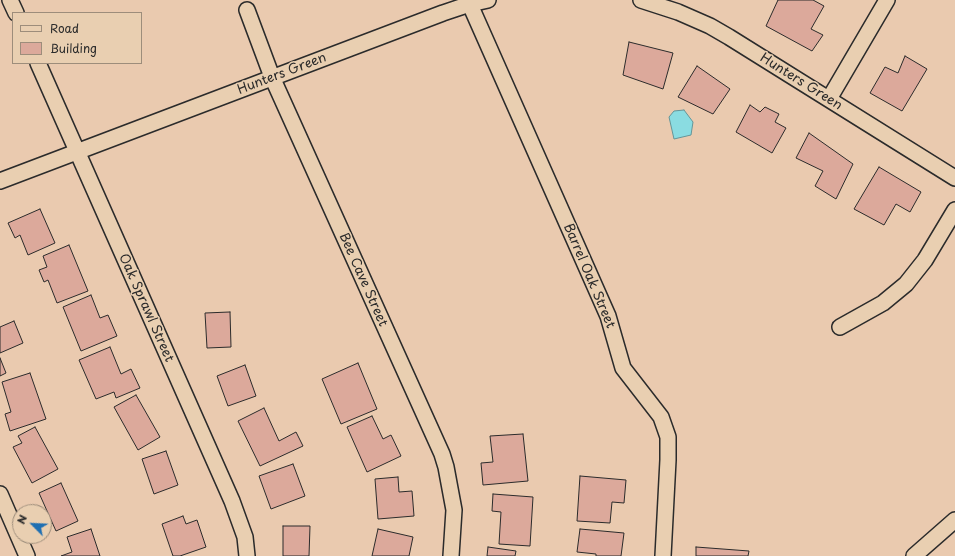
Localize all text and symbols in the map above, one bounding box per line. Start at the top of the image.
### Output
legend [12,12,142,64]
text: Road [50,19,79,37]
text: Building [50,39,97,57]
street label: Hunters Green [235,50,329,98]
street label: Hunters Green [757,50,845,114]
street label: Barrel Oak Street [560,221,618,331]
street label: Bee Cave Street [335,231,391,329]
street label: Oak Sprawl Street [115,251,177,365]
north arrow [12,504,52,544]
text: N [12,512,31,527]

